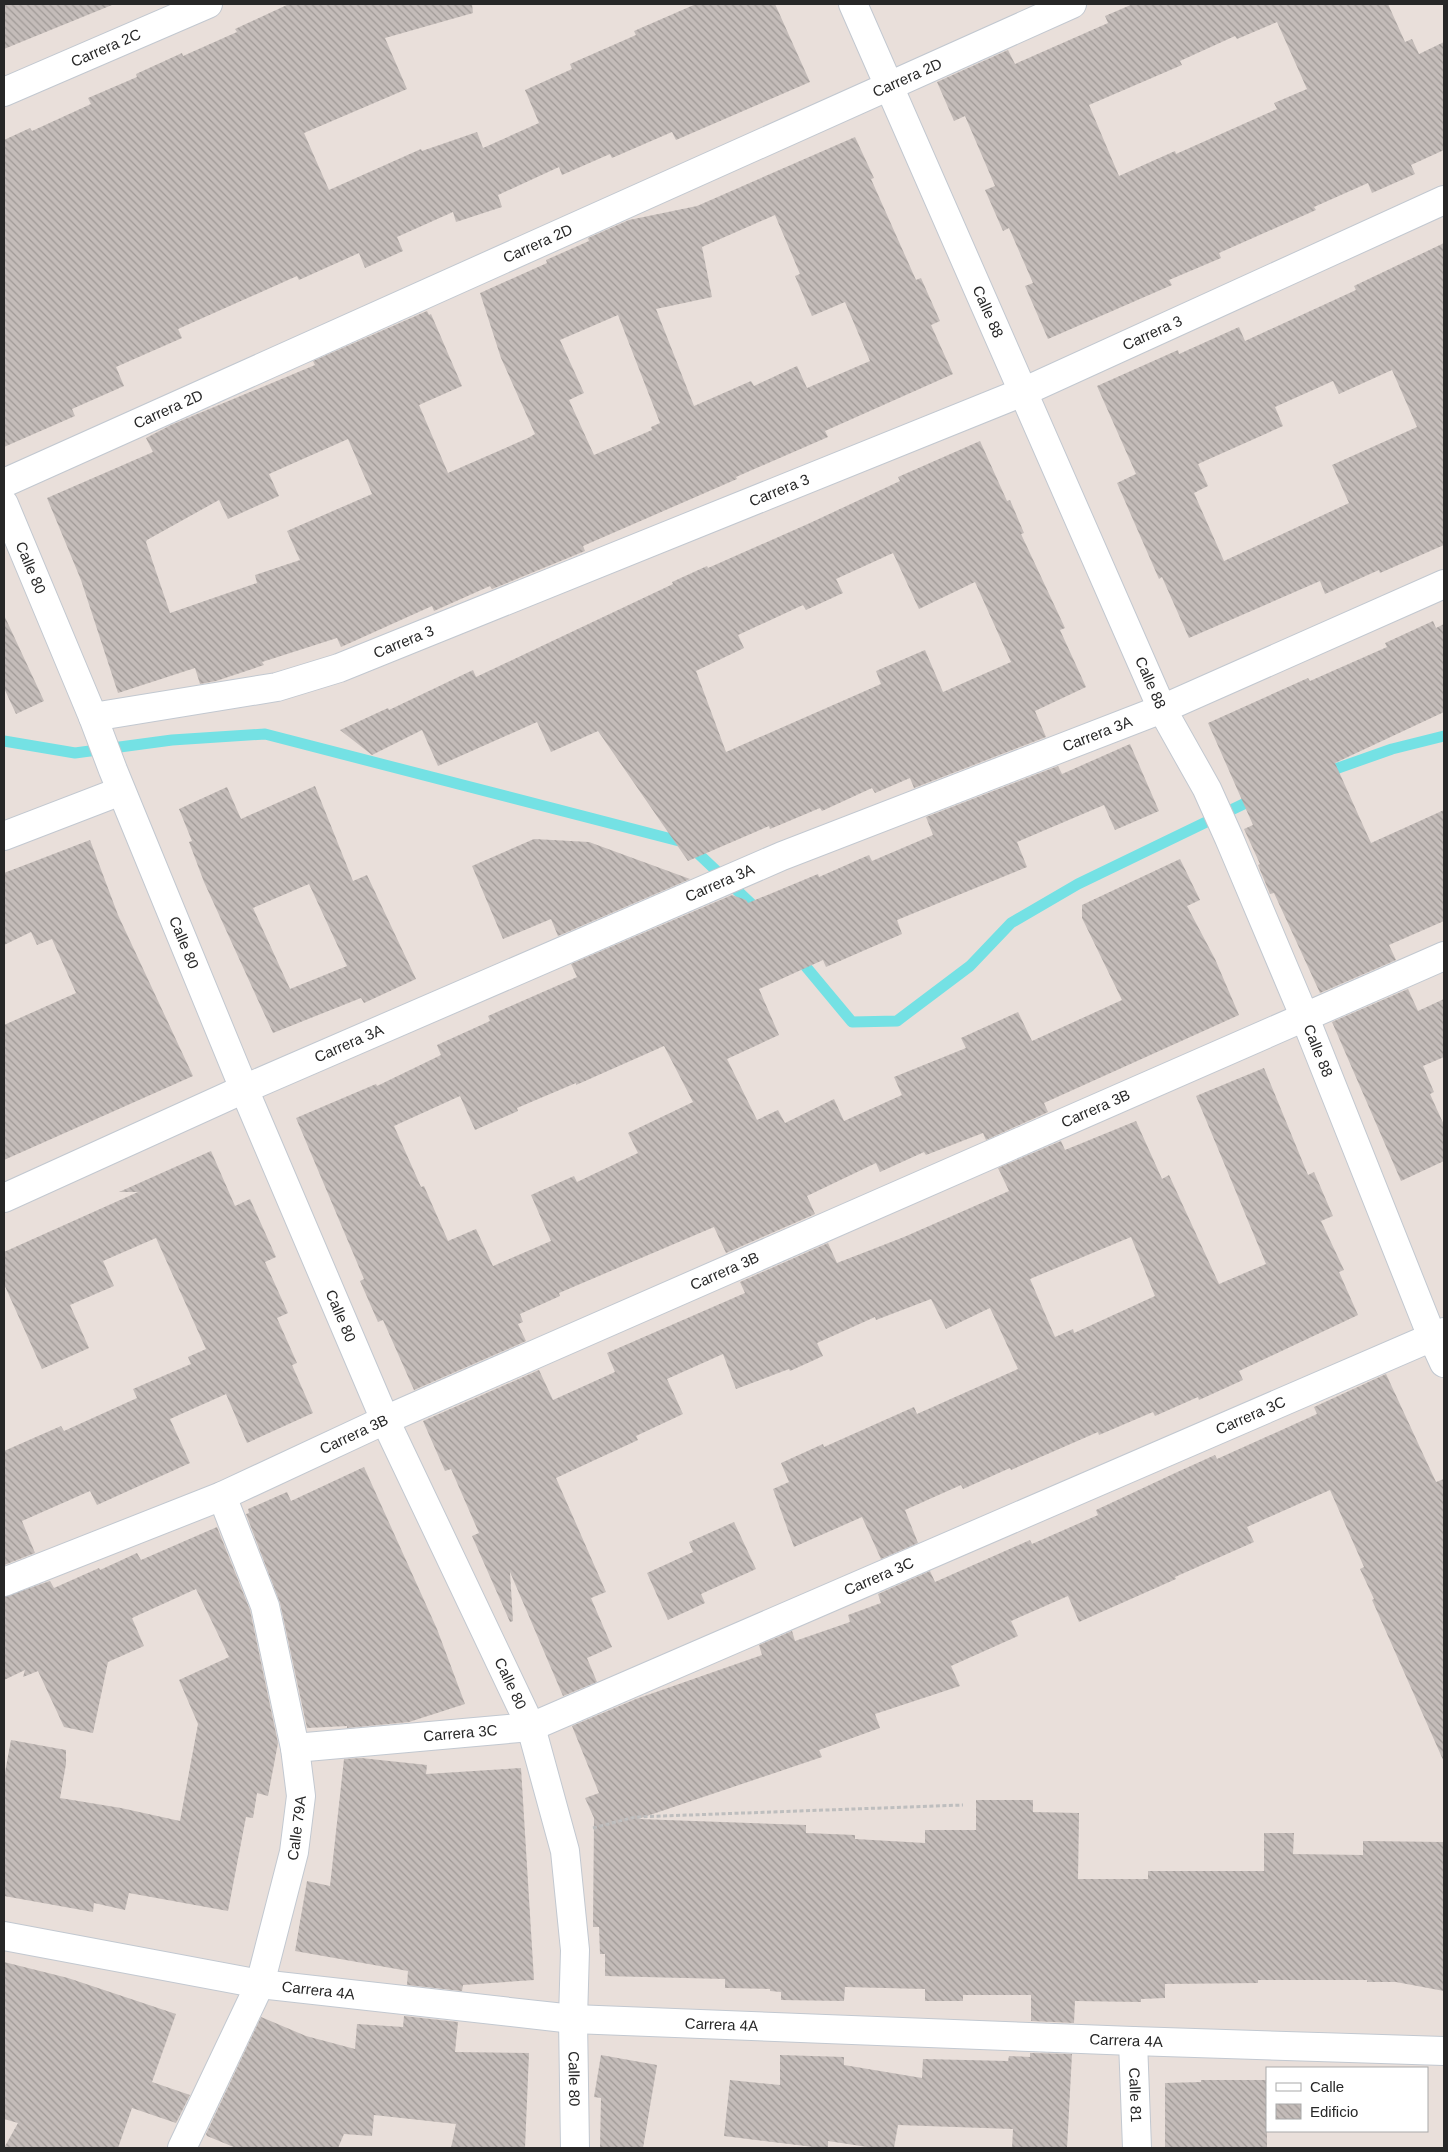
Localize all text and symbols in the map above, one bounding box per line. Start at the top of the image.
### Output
street label: Carrera 2C [68,25,143,70]
street label: Carrera 2D [870,54,945,100]
street label: Carrera 2D [500,220,575,266]
street label: Calle 88 [969,283,1007,340]
street label: Carrera 3 [1120,312,1184,353]
street label: Carrera 2D [131,386,206,432]
street label: Carrera 3 [746,470,812,510]
street label: Calle 80 [13,539,50,596]
street label: Carrera 3 [371,622,436,661]
street label: Calle 88 [1132,654,1170,711]
street label: Carrera 3A [1060,712,1134,755]
street label: Carrera 3A [682,860,757,905]
street label: Calle 80 [166,914,203,971]
street label: Carrera 3A [312,1021,386,1065]
street label: Calle 88 [1300,1022,1337,1079]
street label: Carrera 3B [1058,1086,1132,1131]
street label: Carrera 3B [687,1248,761,1293]
street label: Calle 80 [323,1287,360,1344]
street label: Carrera 3C [1213,1393,1288,1438]
street label: Carrera 3B [317,1411,391,1457]
street label: Carrera 3C [841,1553,916,1599]
street label: Calle 80 [491,1655,530,1712]
street label: Carrera 3C [423,1721,498,1745]
street label: Calle 79A [283,1795,309,1862]
street label: Carrera 4A [281,1977,356,2003]
street label: Carrera 4A [684,2014,759,2034]
street label: Carrera 4A [1089,2030,1163,2050]
street label: Calle 80 [566,2051,583,2106]
street label: Calle 81 [1126,2067,1145,2123]
legend [1266,2067,1428,2132]
text: Calle [1310,2078,1344,2095]
text: Edificio [1310,2103,1358,2120]

